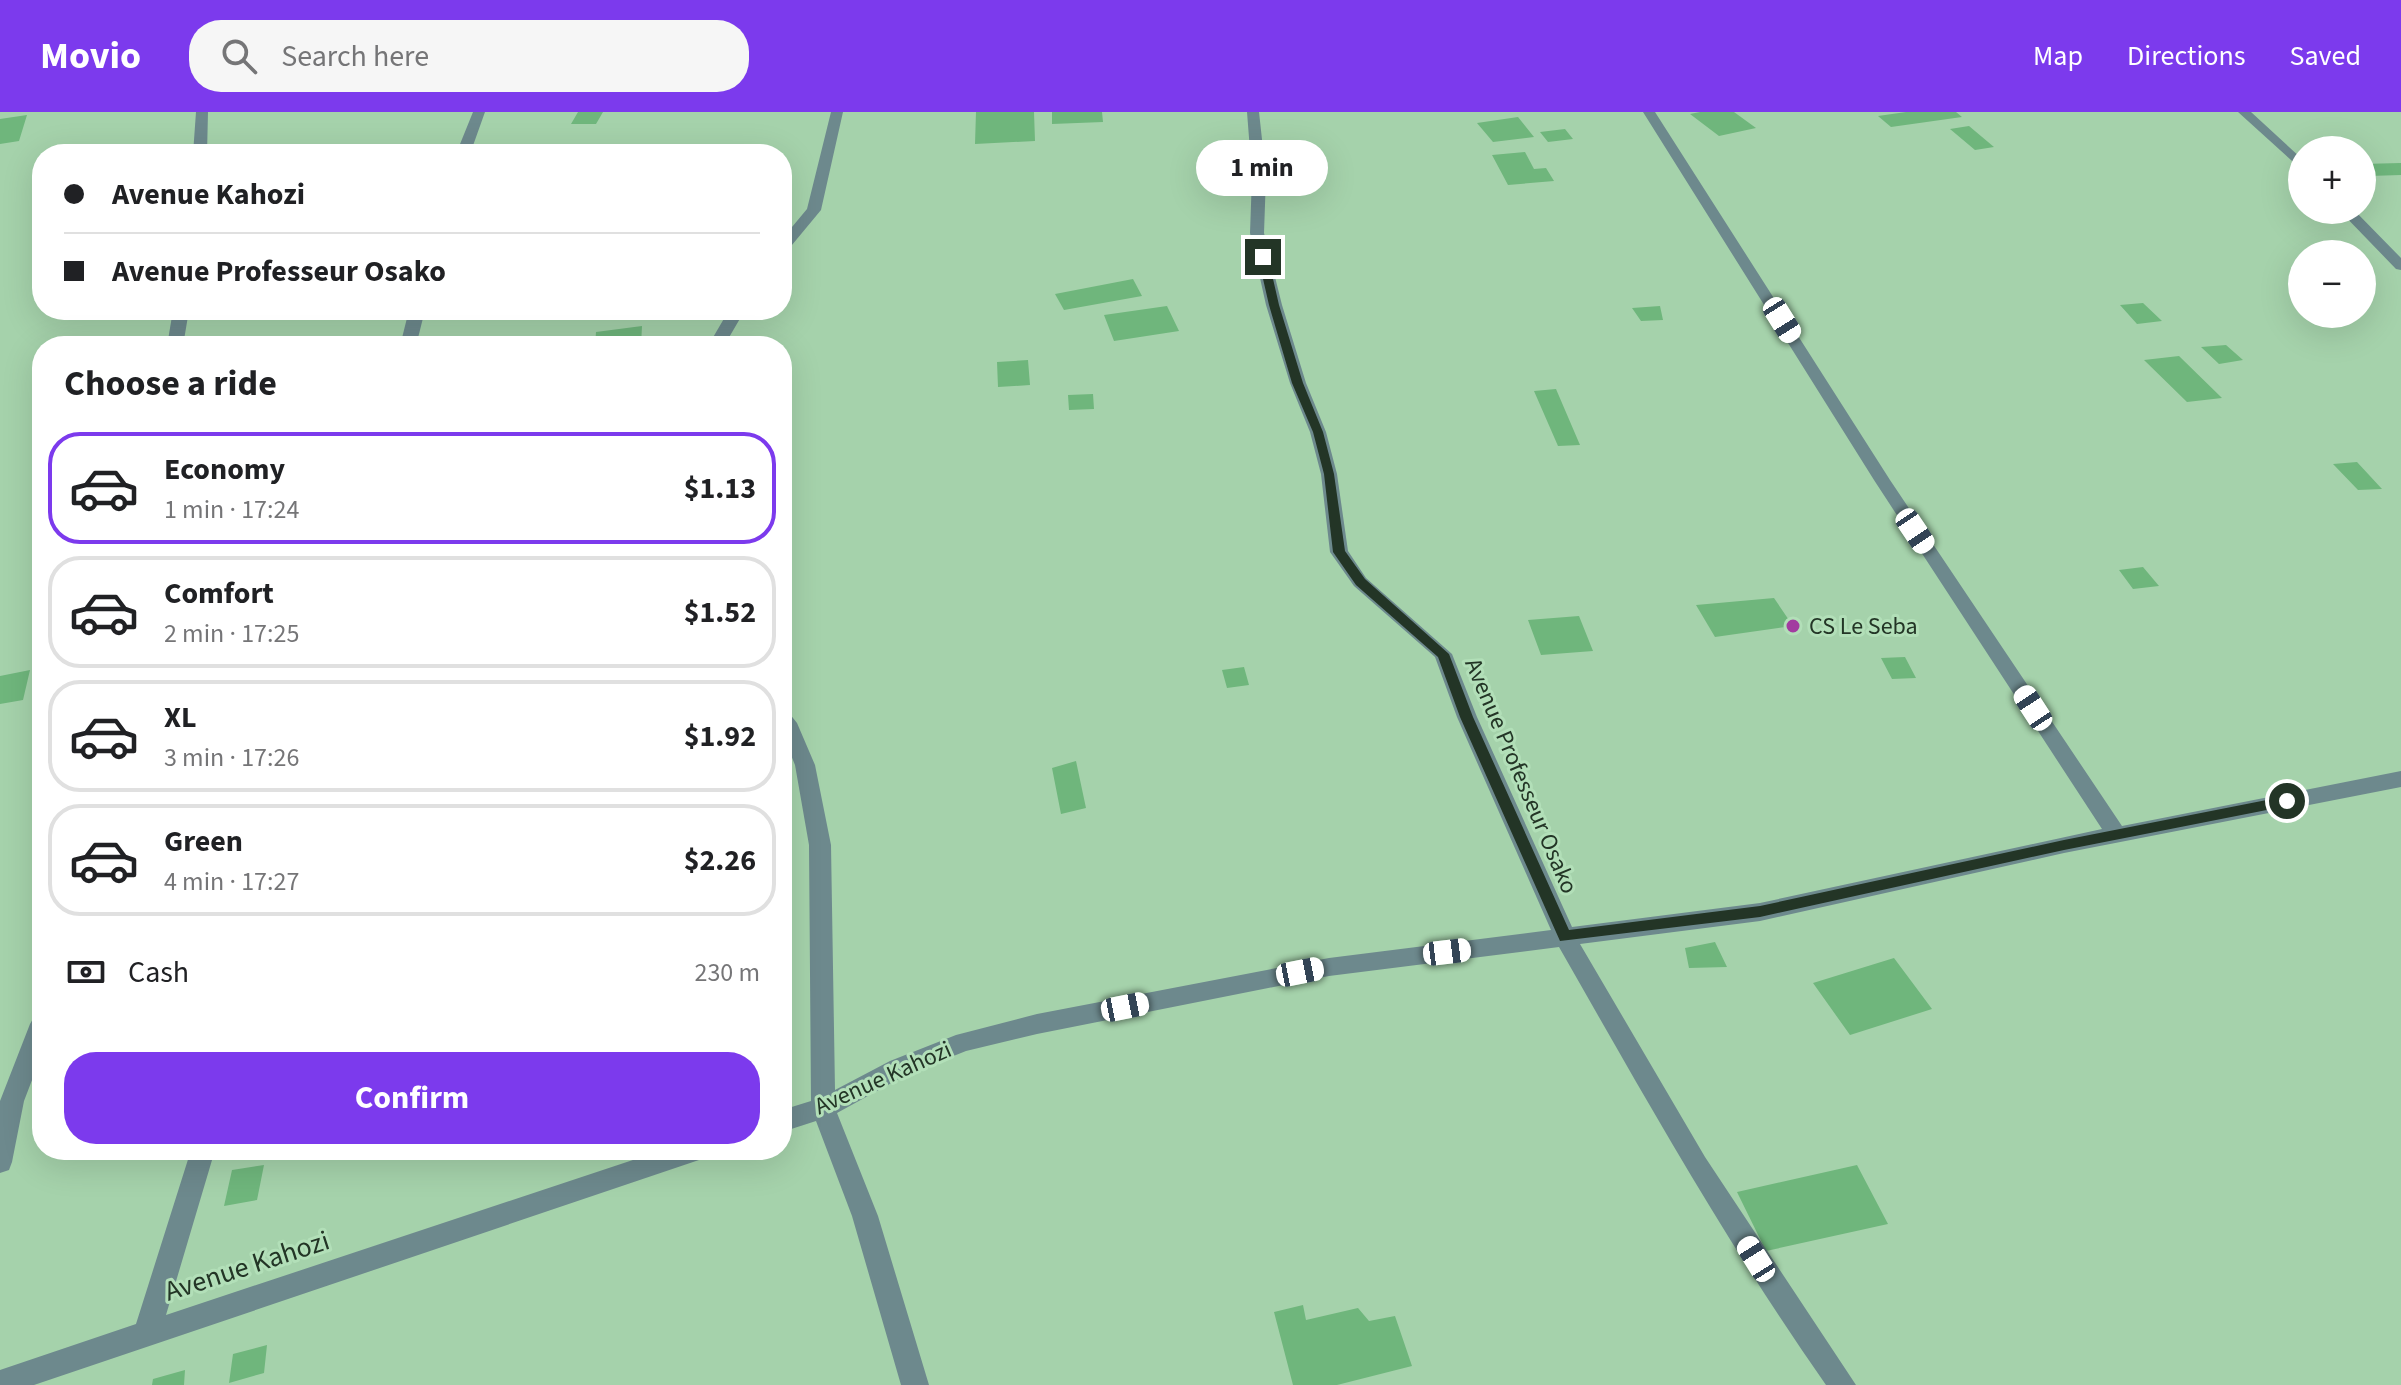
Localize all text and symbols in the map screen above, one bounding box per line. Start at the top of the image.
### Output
search box [189,20,749,92]
text: Movio [40,29,141,83]
icon: search [217,34,261,78]
text: Search here [281,35,429,78]
text: Map [2033,36,2083,76]
text: Directions [2127,36,2246,76]
text: Saved [2290,36,2361,76]
map controls [2288,136,2376,328]
button: + [2288,136,2376,224]
callout: 1 min [1197,141,1329,197]
text: 1 min [1230,149,1294,186]
text: Avenue Kahozi [112,173,305,216]
route end [1245,239,1281,275]
button: − [2288,240,2376,328]
text: Avenue Professeur Osako [112,250,446,293]
car [1759,293,1805,347]
text: Choose a ride [64,358,277,409]
text: Economy [164,448,285,491]
icon: car [68,452,140,524]
text: $1.13 [684,467,756,510]
text: 1 min · 17:24 [164,491,299,528]
car [1892,504,1938,558]
text: Comfort [164,572,274,615]
icon: car [68,576,140,648]
text: $1.52 [684,591,756,634]
place label: CS Le Seba [1809,609,1918,644]
text: 2 min · 17:25 [164,615,299,652]
marker: CS Le Seba [1784,617,1802,635]
street label: Avenue Professeur Osako [1456,653,1586,899]
car [2010,681,2056,735]
text: XL [164,696,197,739]
icon: car [68,700,140,772]
text: $1.92 [684,715,756,758]
text: 3 min · 17:26 [164,739,299,776]
route start [2269,783,2305,819]
text: Green [164,820,243,863]
icon: car [68,824,140,896]
text: $2.26 [684,839,756,882]
text: 4 min · 17:27 [164,863,299,900]
car [1422,937,1472,967]
icon: cash [64,950,108,994]
text: Cash [128,951,189,994]
text: 230 m [694,954,760,991]
car [1274,956,1326,988]
car [1099,991,1151,1023]
street label: Avenue Kahozi [809,1032,957,1124]
button: Confirm [64,1052,760,1144]
street label: Avenue Kahozi [159,1221,335,1311]
car [1733,1232,1779,1286]

